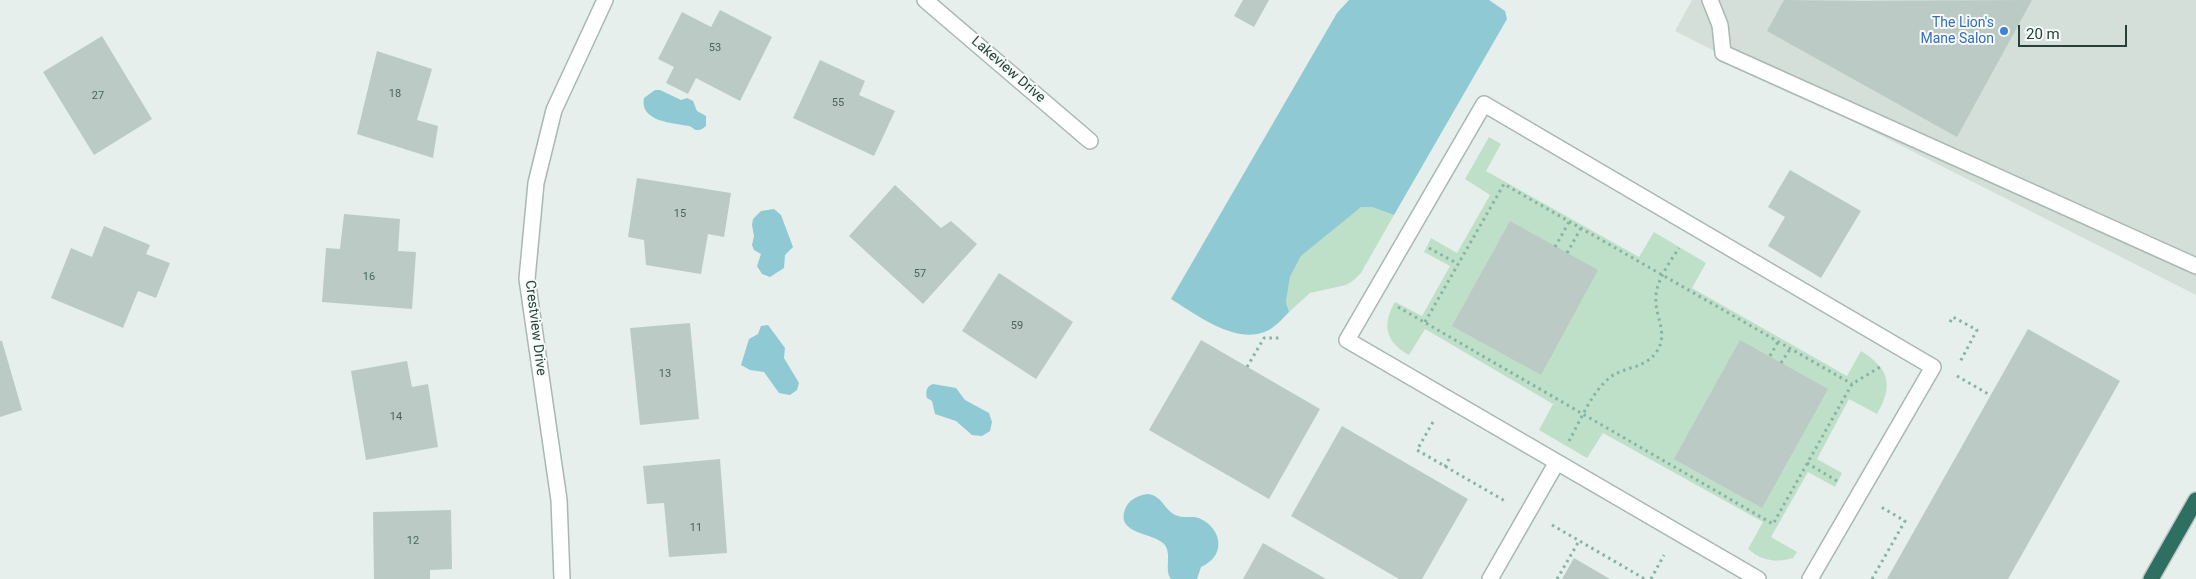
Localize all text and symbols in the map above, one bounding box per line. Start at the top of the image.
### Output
place label: The Lion's Mane Salon [1920,15,1994,48]
scale bar [2021,15,2130,47]
marker: The Lion's Mane Salon [1998,25,2010,37]
text: 20 m [2026,25,2060,43]
street label: Lakeview Drive [968,33,1048,107]
house number: 53 [709,41,721,55]
house number: 18 [389,87,401,101]
house number: 27 [92,89,104,103]
house number: 55 [832,96,844,110]
house number: 15 [674,207,686,221]
house number: 57 [914,267,926,281]
house number: 16 [363,270,375,284]
street label: Crestview Drive [521,279,549,377]
house number: 59 [1011,319,1023,333]
house number: 13 [659,367,671,381]
house number: 14 [390,410,402,424]
house number: 11 [690,521,702,535]
house number: 12 [407,534,419,548]

